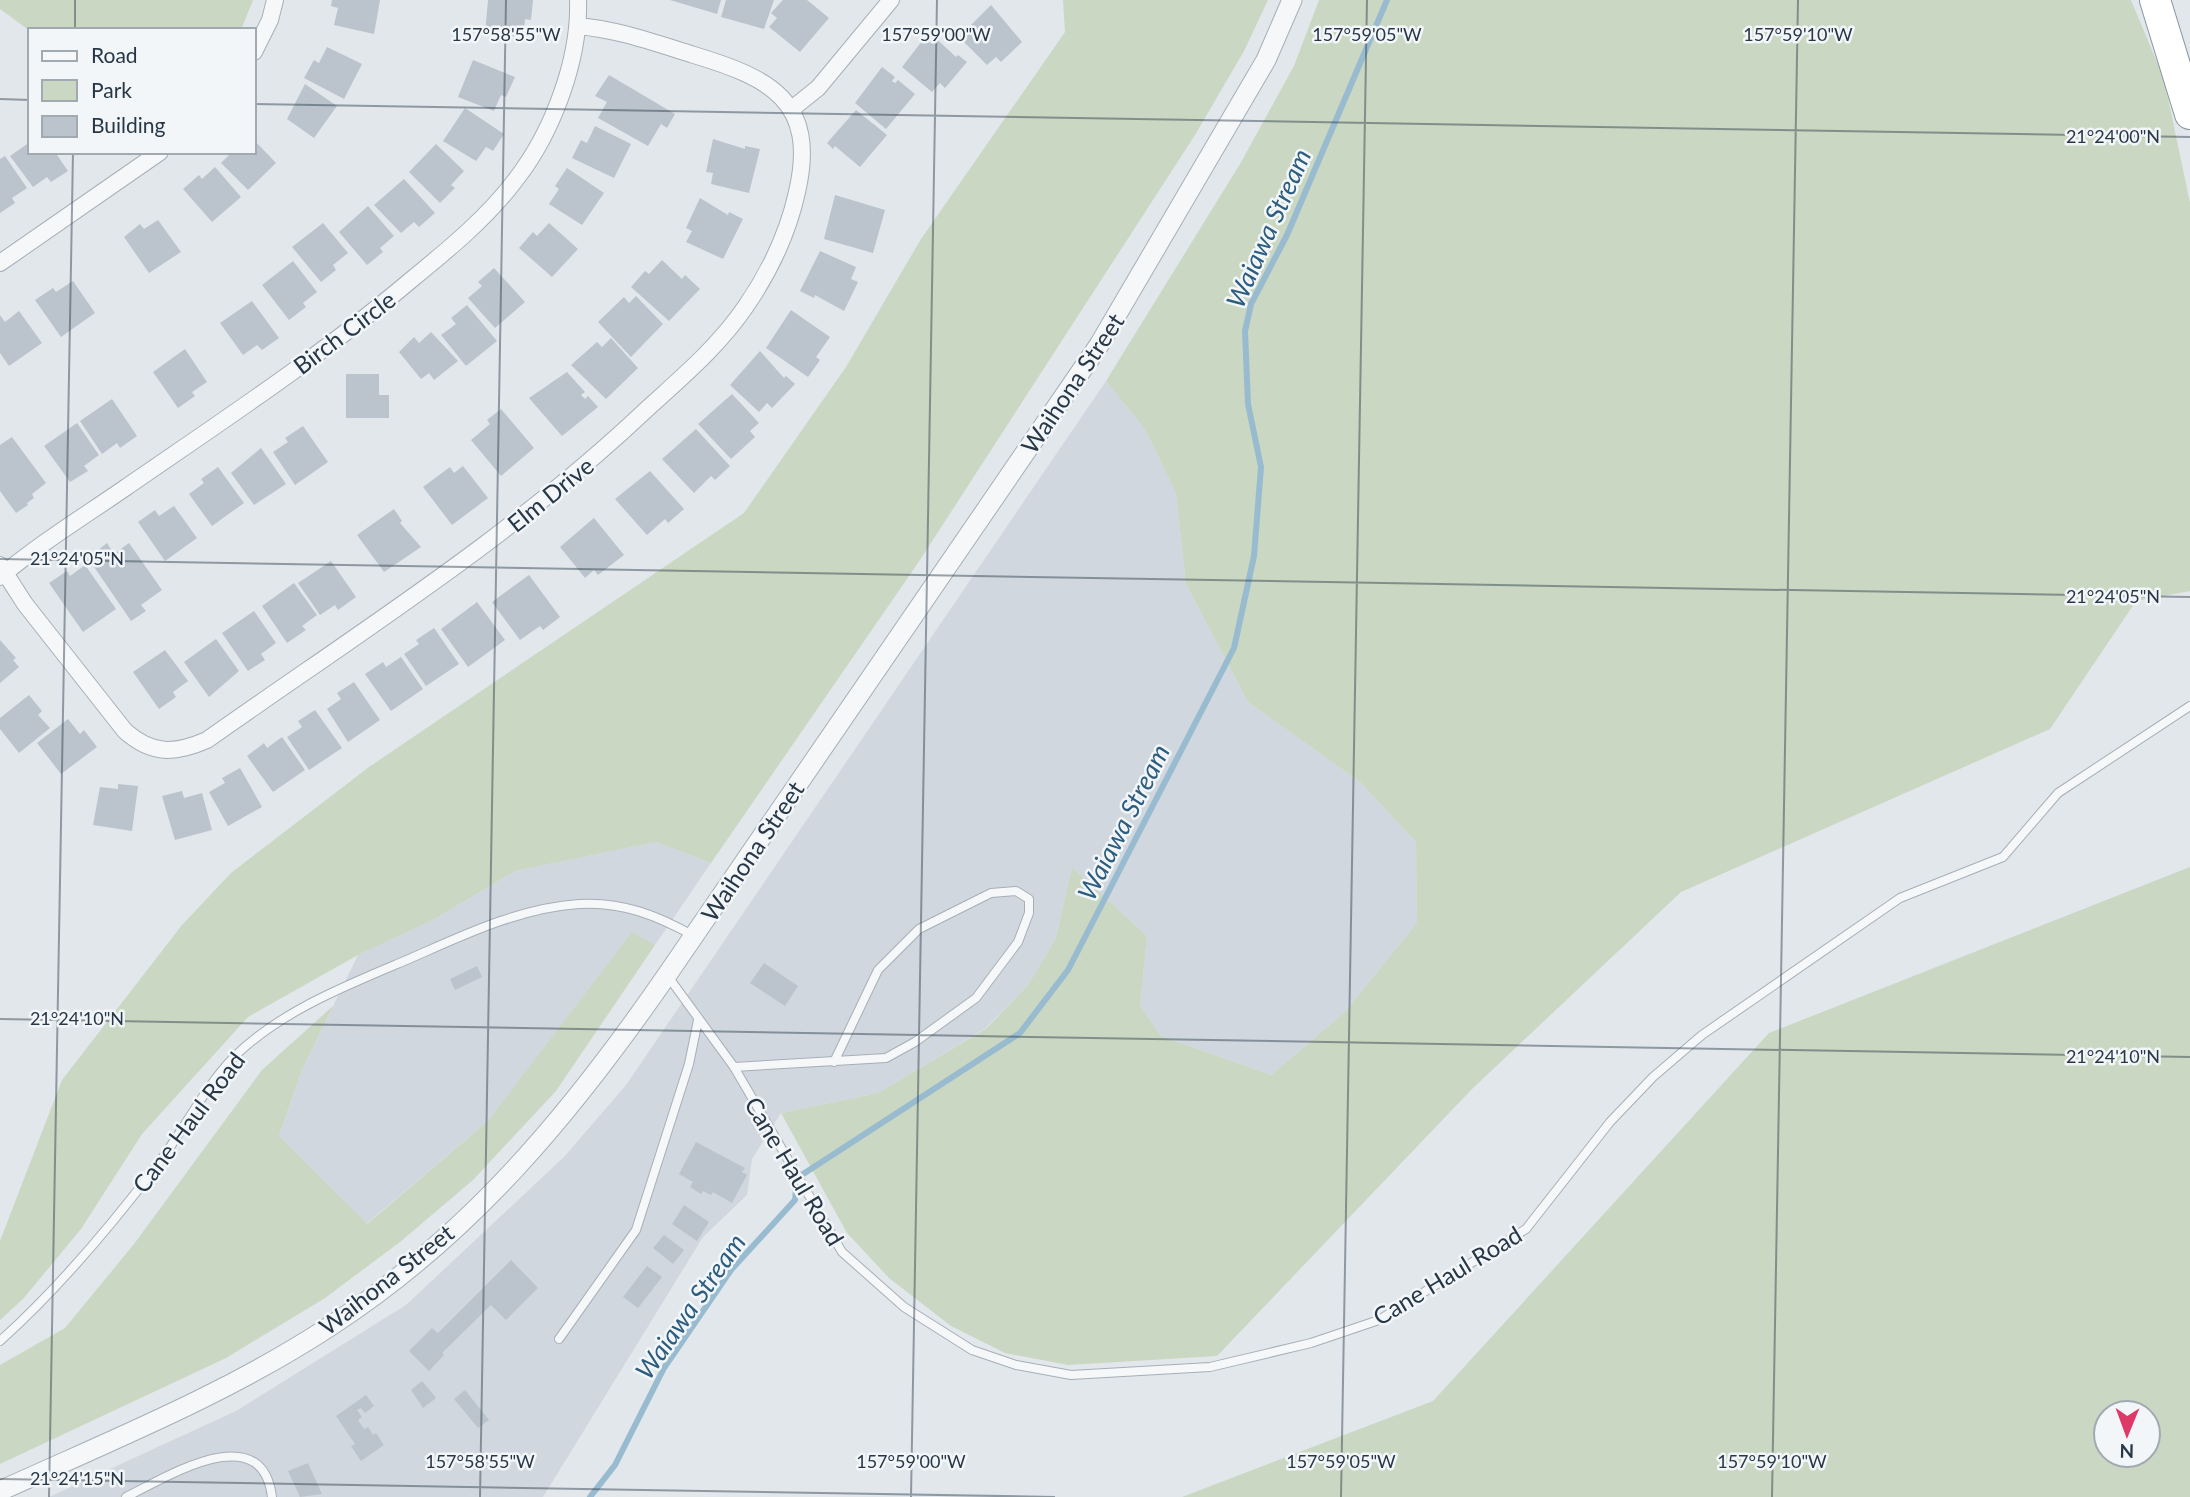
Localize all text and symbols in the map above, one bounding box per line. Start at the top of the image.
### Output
text: 157°58'55"W [451,23,561,45]
text: 157°59'00"W [881,23,991,45]
text: 157°59'05"W [1312,23,1422,45]
text: 157°59'10"W [1743,23,1853,45]
legend [28,28,256,154]
text: Road [91,42,138,67]
text: Park [91,77,132,102]
text: Building [91,112,166,137]
text: 21°24'00"N [2066,125,2160,147]
water label: Waiawa Stream [1219,144,1317,312]
street label: Birch Circle [287,284,401,380]
street label: Waihona Street [1014,307,1130,459]
street label: Elm Drive [501,450,599,538]
text: 21°24'05"N [30,547,124,569]
text: 21°24'05"N [2066,585,2160,607]
water label: Waiawa Stream [1070,739,1176,905]
street label: Waihona Street [694,775,810,927]
text: 21°24'10"N [30,1007,124,1029]
text: 21°24'10"N [2066,1045,2160,1067]
street label: Cane Haul Road [126,1046,250,1198]
street label: Cane Haul Road [739,1091,851,1251]
street label: Waihona Street [313,1217,459,1341]
street label: Cane Haul Road [1367,1219,1527,1331]
water label: Waiawa Stream [628,1227,752,1385]
north arrow [2092,1399,2162,1469]
text: N [2119,1440,2134,1463]
text: 157°58'55"W [425,1450,535,1472]
text: 157°59'00"W [856,1450,966,1472]
text: 157°59'05"W [1286,1450,1396,1472]
text: 157°59'10"W [1717,1450,1827,1472]
text: 21°24'15"N [30,1467,124,1489]

